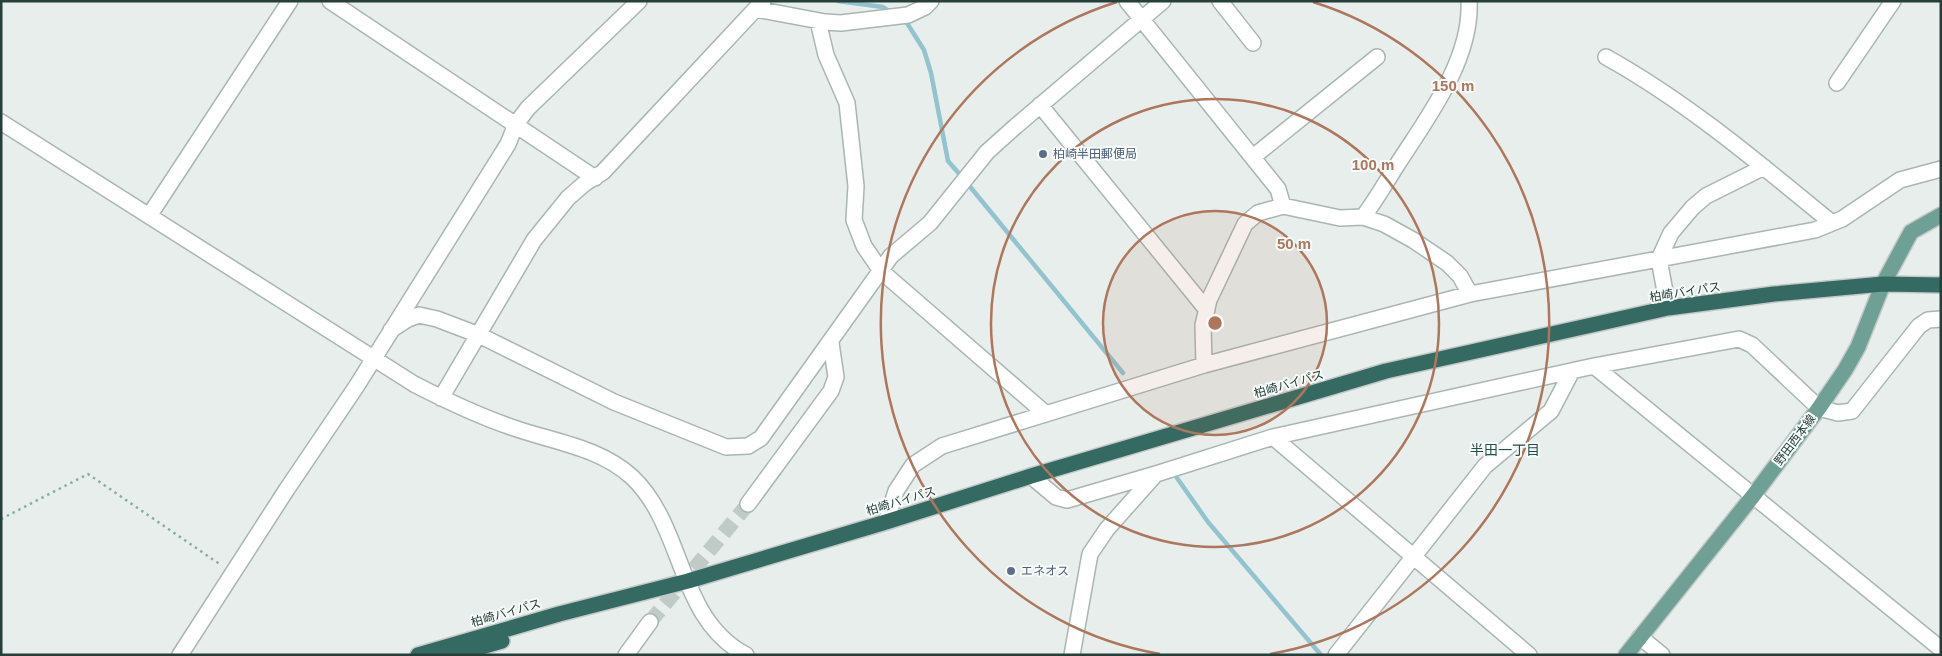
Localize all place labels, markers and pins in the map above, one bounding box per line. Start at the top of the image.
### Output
place label: 柏崎半田郵便局 [1053,147,1137,161]
marker: 柏崎半田郵便局 [1037,148,1049,160]
centre of rings [1206,314,1224,332]
place label: エネオス [1021,564,1069,578]
marker: エネオス [1005,565,1017,577]

